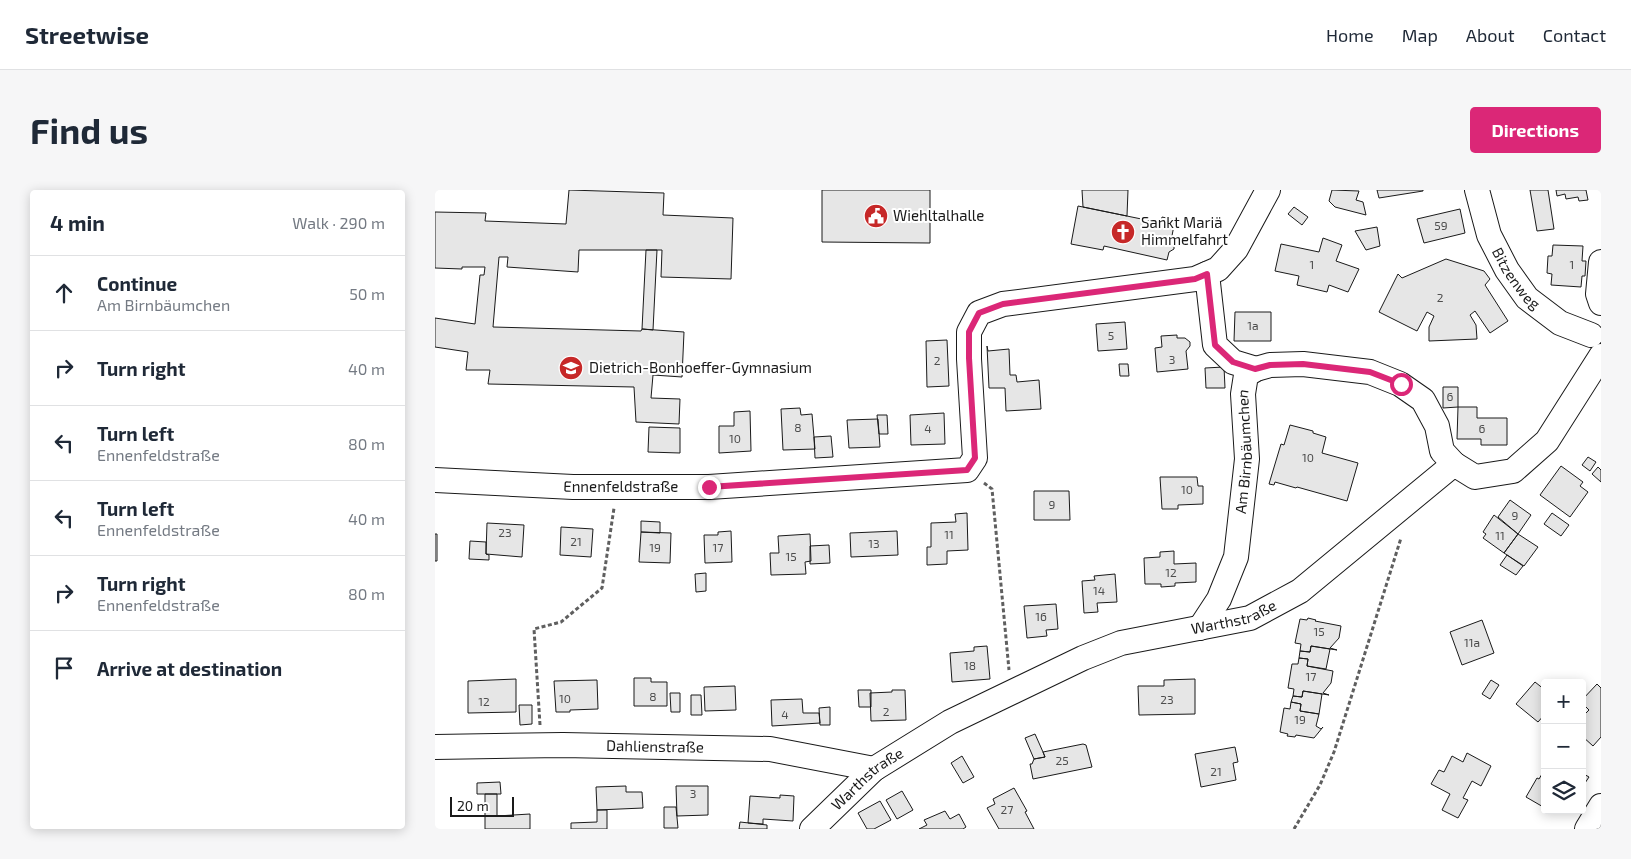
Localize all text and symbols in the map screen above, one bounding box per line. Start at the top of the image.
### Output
text: Streetwise [25,20,149,49]
text: Home [1326,24,1374,46]
text: Map [1402,24,1438,46]
text: About [1466,24,1515,46]
text: Contact [1543,24,1606,46]
button: Directions [1470,107,1601,153]
text: Find us [30,109,148,151]
public building icon: Wiehltalhalle [863,203,889,229]
place label: Wiehltalhalle [893,206,984,224]
text: 4 min [50,210,105,235]
text: Walk · 290 m [292,213,385,232]
place label: Sankt Mariä Himmelfahrt [1141,213,1228,248]
house number: 59 [1434,218,1448,232]
church icon: Sankt Mariä Himmelfahrt [1110,219,1136,245]
street label: Bitzenweg [1489,244,1544,313]
house number: 1 [1310,257,1314,271]
house number: 1 [1570,257,1574,271]
text: Continue [97,272,177,295]
icon: ahead [50,279,78,307]
text: 50 m [349,284,385,303]
house number: 2 [1437,290,1444,304]
text: Am Birnbäumchen [97,295,230,314]
house number: 1a [1247,318,1259,332]
house number: 5 [1108,328,1114,342]
house number: 3 [1169,352,1175,366]
house number: 2 [934,353,941,367]
icon: right [50,354,78,382]
school or university icon: Dietrich-Bonhoeffer-Gymnasium [558,355,584,381]
text: Turn right [97,357,185,380]
place label: Dietrich-Bonhoeffer-Gymnasium [589,358,812,376]
text: 40 m [348,359,385,378]
route start [1390,373,1413,396]
street label: Am Birnbäumchen [1231,388,1255,515]
house number: 6 [1447,389,1454,403]
house number: 8 [794,420,802,434]
house number: 4 [924,421,932,435]
house number: 6 [1479,421,1486,435]
text: Turn left [97,422,174,445]
icon: left [50,429,78,457]
house number: 10 [729,431,741,445]
text: 80 m [348,434,385,453]
text: Ennenfeldstraße [97,445,220,464]
house number: 10 [1302,450,1314,464]
route end [698,476,721,499]
street label: Ennenfeldstraße [563,477,678,495]
house number: 10 [1181,482,1193,496]
text: Turn left [97,497,174,520]
house number: 9 [1049,497,1056,511]
icon: left [50,504,78,532]
house number: 9 [1512,508,1519,522]
text: 40 m [348,509,385,528]
text: Ennenfeldstraße [97,520,220,539]
house number: 23 [498,525,512,539]
house number: 11 [944,527,954,541]
house number: 11 [1495,528,1505,542]
house number: 21 [570,534,582,548]
house number: 13 [868,536,880,550]
house number: 19 [649,540,661,554]
house number: 17 [713,540,723,554]
house number: 15 [785,549,797,563]
house number: 12 [1165,565,1177,579]
text: Turn right [97,572,185,595]
icon: right [50,579,78,607]
house number: 14 [1093,583,1105,597]
text: 80 m [348,584,385,603]
text: Ennenfeldstraße [97,595,220,614]
street label: Warthstraße [1189,596,1279,637]
house number: 16 [1035,609,1047,623]
house number: 15 [1313,624,1325,638]
house number: 11a [1464,635,1480,649]
icon: arrive [50,654,78,682]
text: Arrive at destination [97,657,282,680]
house number: 18 [964,658,976,672]
house number: 17 [1306,669,1316,683]
map controls [1541,679,1586,814]
button: + [1541,679,1586,724]
house number: 8 [649,689,657,703]
house number: 10 [559,691,571,705]
house number: 23 [1160,692,1174,706]
house number: 12 [478,694,490,708]
house number: 2 [883,704,890,718]
house number: 4 [781,707,789,721]
house number: 19 [1294,712,1306,726]
button: − [1541,724,1586,769]
street label: Dahlienstraße [606,736,704,756]
street label: Warthstraße [827,743,906,813]
house number: 25 [1055,753,1069,767]
house number: 21 [1210,764,1222,778]
button: layers [1541,769,1586,814]
house number: 3 [690,786,696,800]
scale bar [450,794,514,817]
text: 20 m [457,797,489,814]
house number: 27 [1001,802,1013,816]

